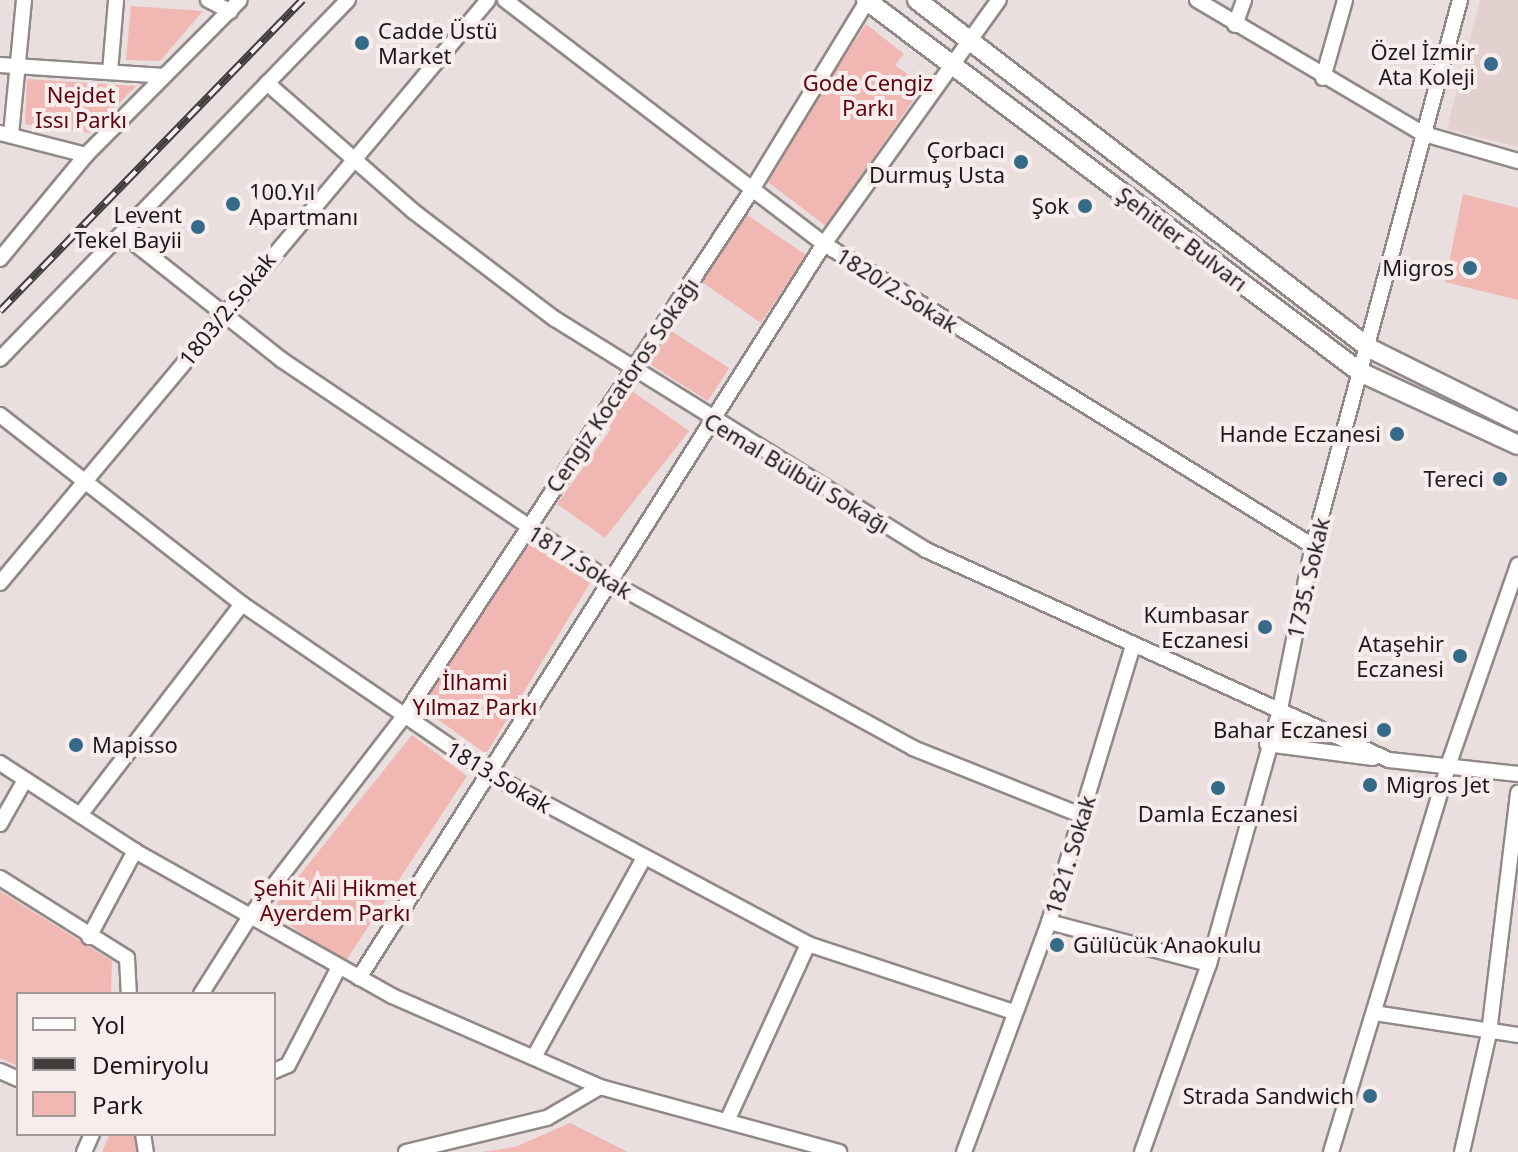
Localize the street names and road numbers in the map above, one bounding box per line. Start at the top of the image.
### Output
street label: Şehitler Bulvarı [1112,181,1252,297]
street label: 1820/2.Sokak [831,242,963,338]
street label: 1803/2.Sokak [173,247,281,371]
street label: Cengiz Kocatoros Sokağı [540,273,704,497]
street label: Cemal Bülbül Sokağı [700,407,894,539]
street label: 1735. Sokak [1281,515,1335,641]
street label: 1817.Sokak [523,520,637,604]
street label: 1813.Sokak [442,735,556,819]
street label: 1821. Sokak [1039,792,1101,918]

